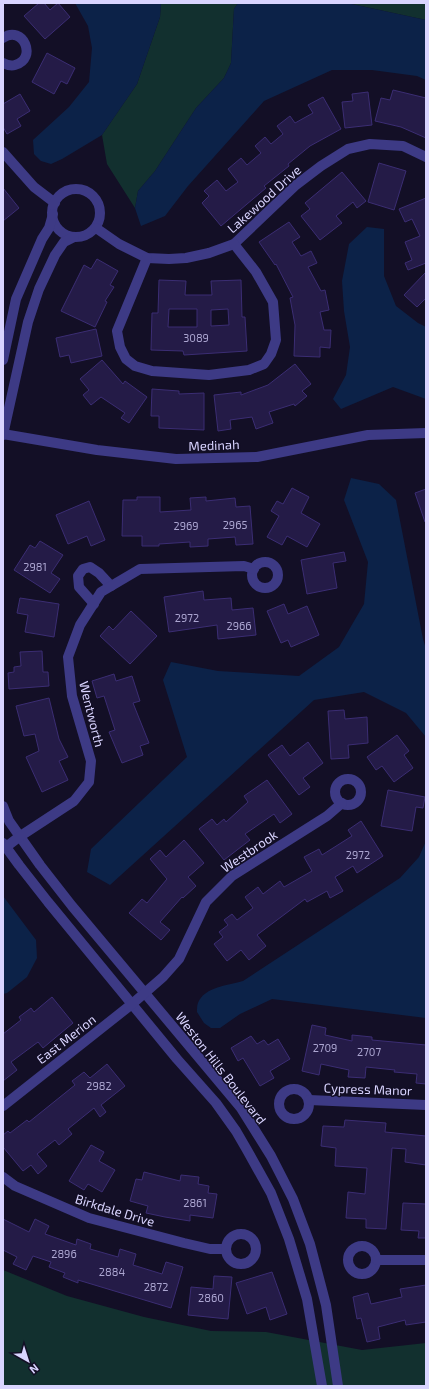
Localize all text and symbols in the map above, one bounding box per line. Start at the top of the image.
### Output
street label: Lakewood Drive [224,162,304,236]
house number: 3089 [183,331,209,344]
street label: Medinah [188,436,240,454]
house number: 2965 [223,518,247,531]
house number: 2969 [173,519,199,532]
house number: 2981 [23,560,47,573]
house number: 2972 [175,611,199,624]
house number: 2966 [226,619,252,632]
street label: Wentworth [76,679,108,749]
street label: Westbrook [218,826,281,876]
house number: 2972 [346,848,370,861]
street label: Weston Hills Boulevard [172,1009,270,1127]
street label: East Merion [33,1011,99,1067]
house number: 2709 [313,1041,337,1054]
house number: 2707 [357,1045,381,1058]
house number: 2982 [86,1079,112,1092]
street label: Cypress Manor [323,1079,413,1099]
street label: Birkdale Drive [73,1190,157,1230]
house number: 2861 [183,1196,207,1209]
house number: 2896 [51,1247,77,1260]
house number: 2884 [99,1265,125,1278]
house number: 2872 [144,1280,168,1293]
house number: 2860 [198,1291,224,1304]
north arrow [8,1341,48,1381]
text: N [27,1362,42,1377]

